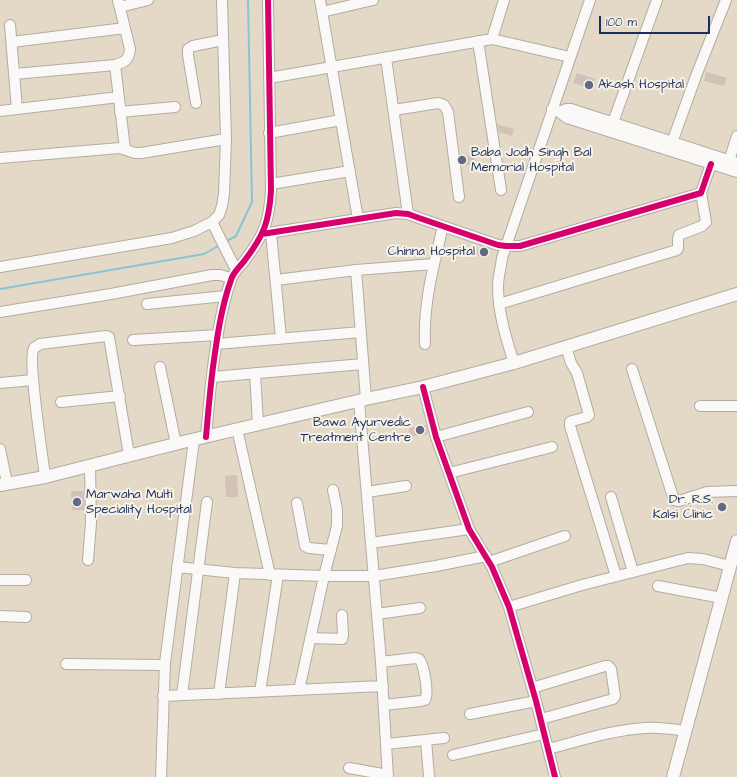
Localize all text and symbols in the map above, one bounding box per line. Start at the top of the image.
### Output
scale bar [601,8,712,34]
text: 100 m [606,14,637,31]
place label: Akash Hospital [598,77,684,93]
marker: Akash Hospital [583,79,595,91]
place label: Baba Jodh Singh Bal Memorial Hospital [471,145,592,176]
marker: Baba Jodh Singh Bal Memorial Hospital [456,154,468,166]
place label: Chinna Hospital [388,244,475,260]
marker: Chinna Hospital [478,246,490,258]
place label: Bawa Ayurvedic Treatment Centre [301,415,411,446]
marker: Bawa Ayurvedic Treatment Centre [414,424,426,436]
place label: Marwaha Multi Speciality Hospital [86,487,192,518]
place label: Dr. R.S. Kalsi Clinic [653,492,713,523]
marker: Marwaha Multi Speciality Hospital [71,496,83,508]
marker: Dr. R.S. Kalsi Clinic [716,501,728,513]

